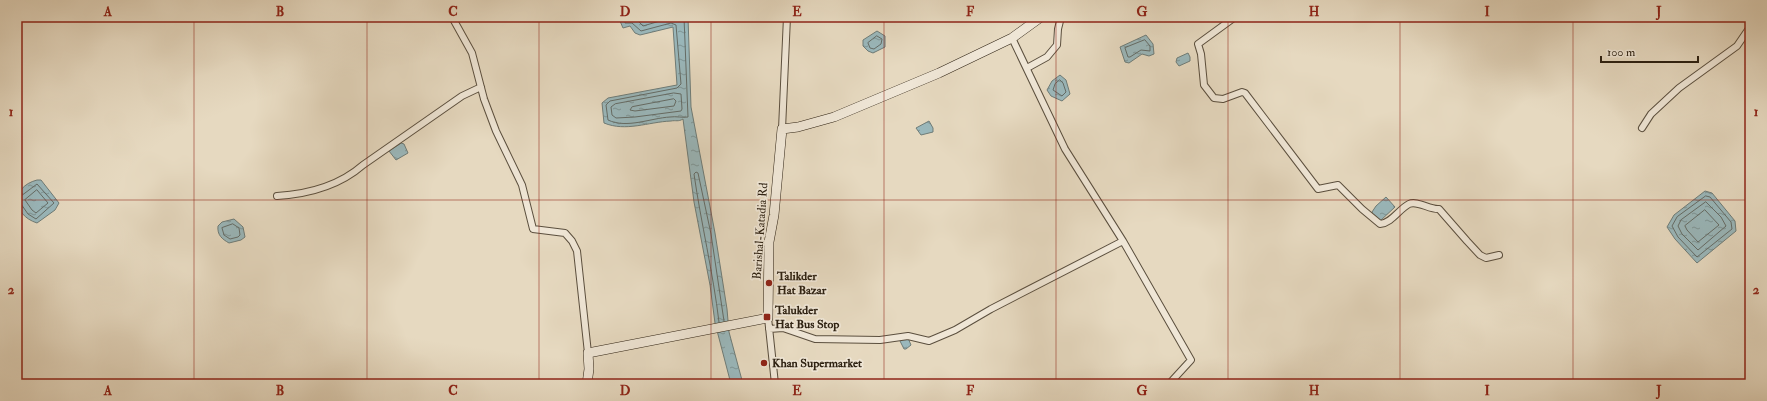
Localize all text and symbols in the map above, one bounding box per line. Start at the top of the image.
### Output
text: A [103,4,113,20]
text: B [276,4,284,20]
text: C [448,4,458,20]
text: D [620,4,631,20]
text: E [792,4,802,20]
text: F [966,4,975,20]
text: G [1137,4,1148,20]
text: H [1309,4,1320,20]
text: I [1484,4,1490,20]
text: J [1655,4,1662,21]
scale bar [1601,38,1698,64]
text: 100 m [1607,45,1636,60]
text: 1 [9,104,14,120]
text: 1 [1754,104,1759,120]
street label: Barishal-Katadia Rd [750,182,771,280]
place label: Talikder Hat Bazar [776,269,827,298]
marker: Talikder Hat Bazar [764,278,774,288]
text: 2 [8,282,15,298]
text: 2 [1753,282,1760,298]
place label: Talukder Hat Bus Stop [774,303,839,332]
marker: Talukder Hat Bus Stop [762,312,772,322]
place label: Khan Supermarket [772,356,862,371]
marker: Khan Supermarket [759,358,769,368]
text: A [103,383,113,399]
text: B [276,383,284,399]
text: C [448,383,458,399]
text: D [620,383,631,399]
text: E [792,383,802,399]
text: F [966,383,975,399]
text: G [1137,383,1148,399]
text: H [1309,383,1320,399]
text: I [1484,383,1490,399]
text: J [1655,383,1662,400]

